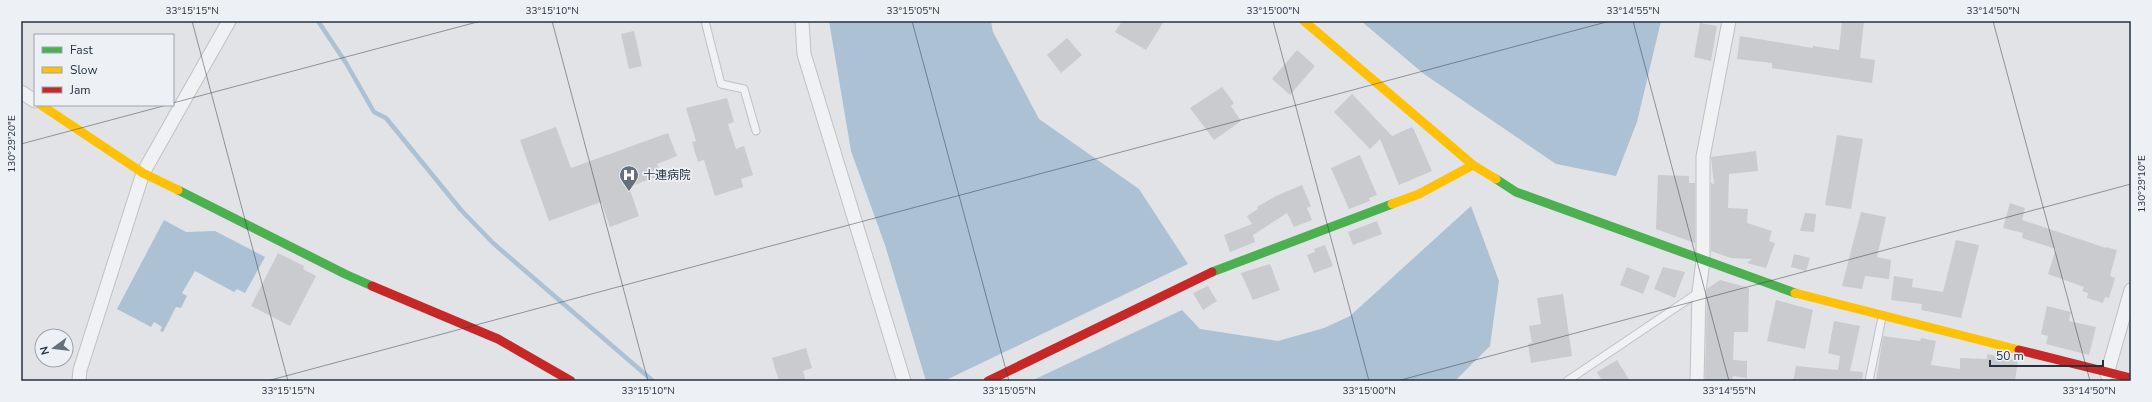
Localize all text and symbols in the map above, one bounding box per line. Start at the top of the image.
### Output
text: 33°15'15"N [165,4,219,18]
text: 33°15'10"N [525,4,579,18]
text: 33°15'05"N [886,4,940,18]
text: 33°15'00"N [1246,4,1300,18]
text: 33°14'55"N [1606,4,1660,18]
text: 33°14'50"N [1966,4,2020,18]
legend [34,34,174,106]
text: Fast [70,42,93,58]
text: Slow [70,62,98,78]
text: Jam [69,82,91,98]
text: 130°29'20"E [5,115,19,173]
text: 130°29'10"E [2135,155,2149,213]
hospital icon: 十連病院 [618,164,640,192]
place label: 十連病院 [643,167,691,183]
north arrow [34,328,74,368]
scale bar [1990,342,2103,368]
text: N [37,345,53,356]
text: 50 m [1996,348,2024,364]
text: 33°15'15"N [261,384,315,398]
text: 33°15'10"N [621,384,675,398]
text: 33°15'05"N [982,384,1036,398]
text: 33°15'00"N [1342,384,1396,398]
text: 33°14'55"N [1702,384,1756,398]
text: 33°14'50"N [2062,384,2116,398]

